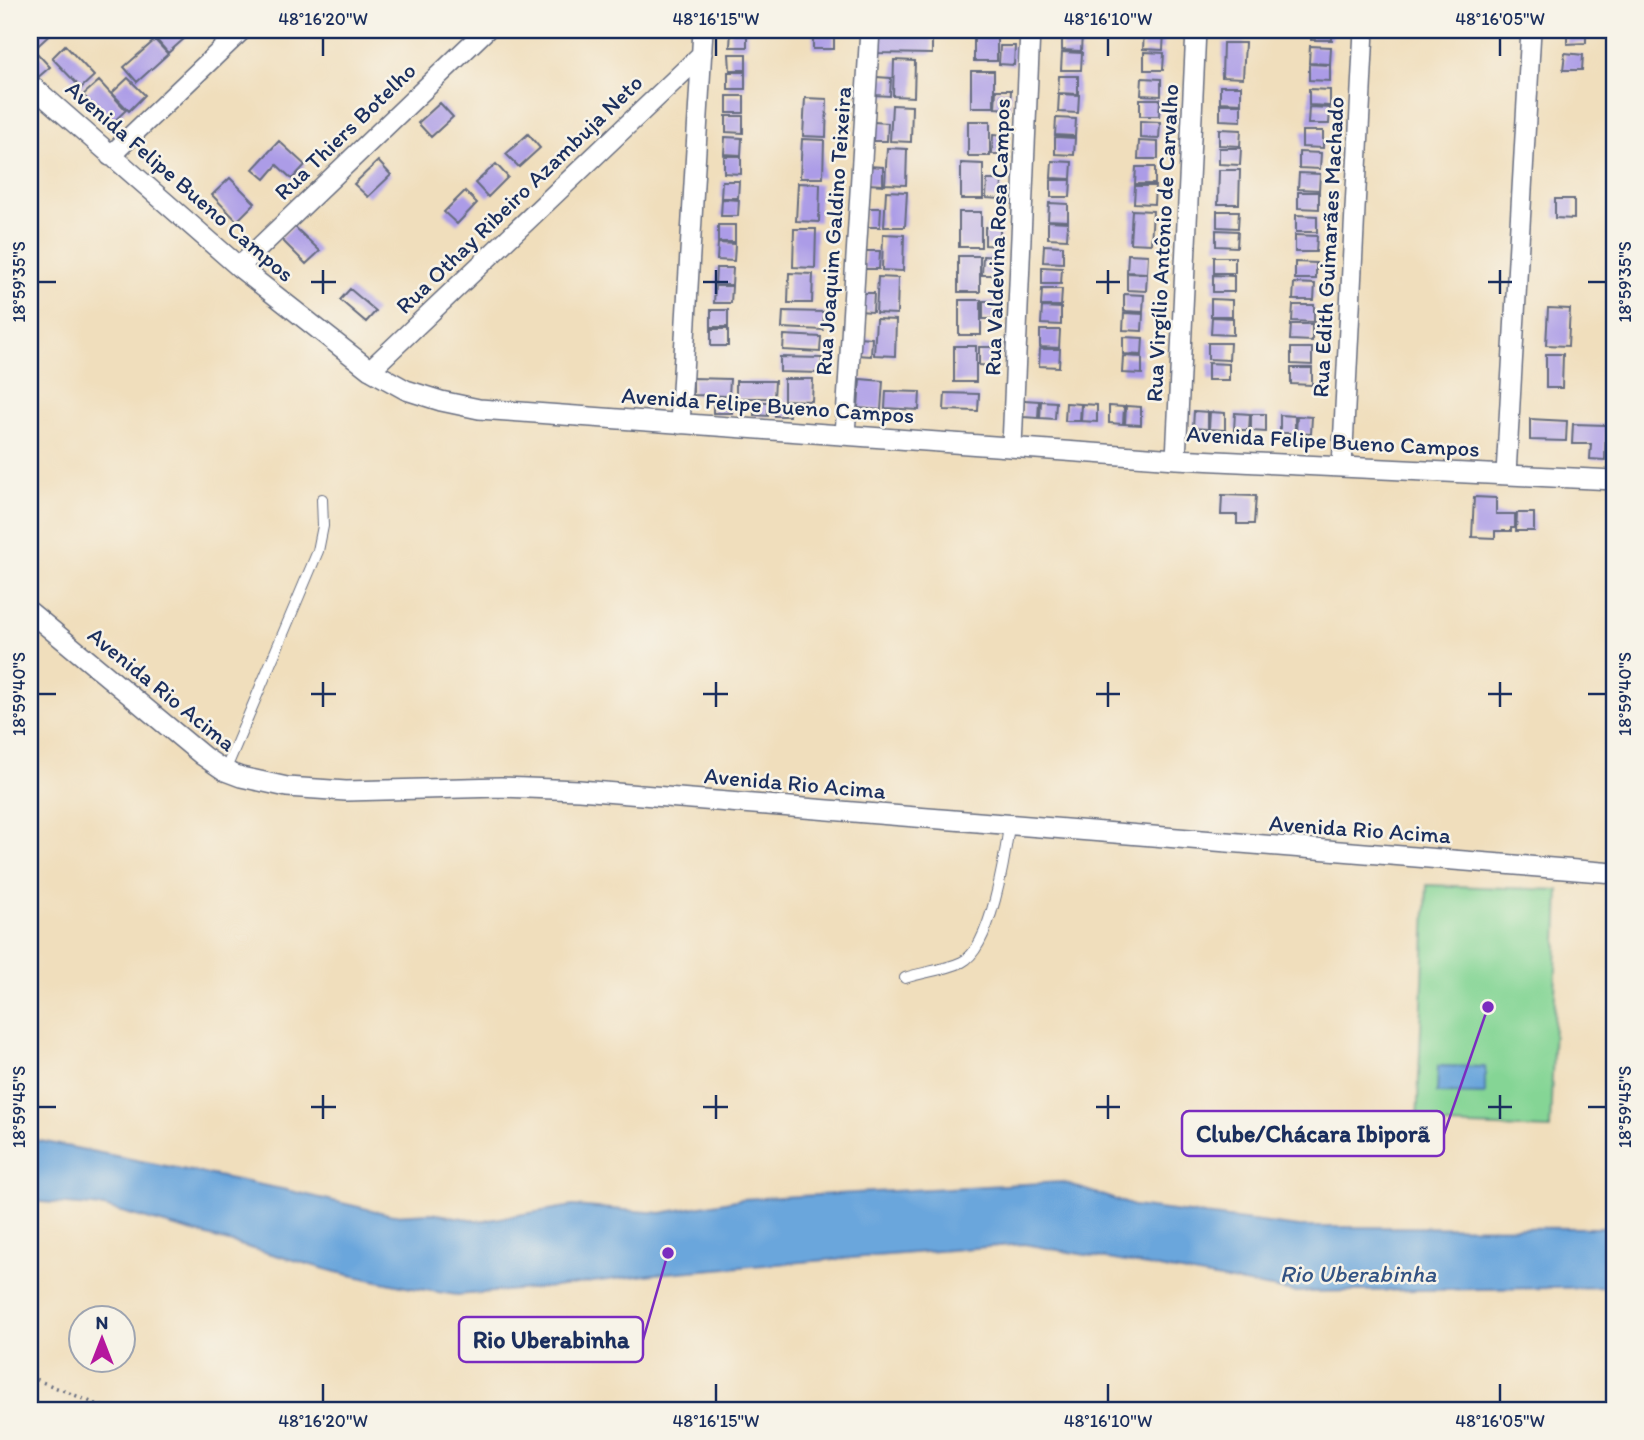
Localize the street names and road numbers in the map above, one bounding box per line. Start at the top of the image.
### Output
street label: Rua Thiers Botelho [268,56,422,206]
street label: Rua Othay Ribeiro Azambuja Neto [390,68,648,320]
street label: Avenida Felipe Bueno Campos [60,74,300,288]
street label: Rua Virgílio Antônio de Carvalho [1140,83,1184,403]
street label: Rua Joaquim Galdino Teixeira [809,86,857,376]
street label: Rua Edith Guimarães Machado [1306,96,1350,398]
street label: Rua Valdevina Rosa Campos [978,98,1016,376]
street label: Avenida Felipe Bueno Campos [621,381,915,429]
street label: Avenida Felipe Bueno Campos [1186,419,1480,463]
street label: Avenida Rio Acima [82,621,242,757]
street label: Avenida Rio Acima [703,761,887,805]
street label: Avenida Rio Acima [1268,809,1452,849]

